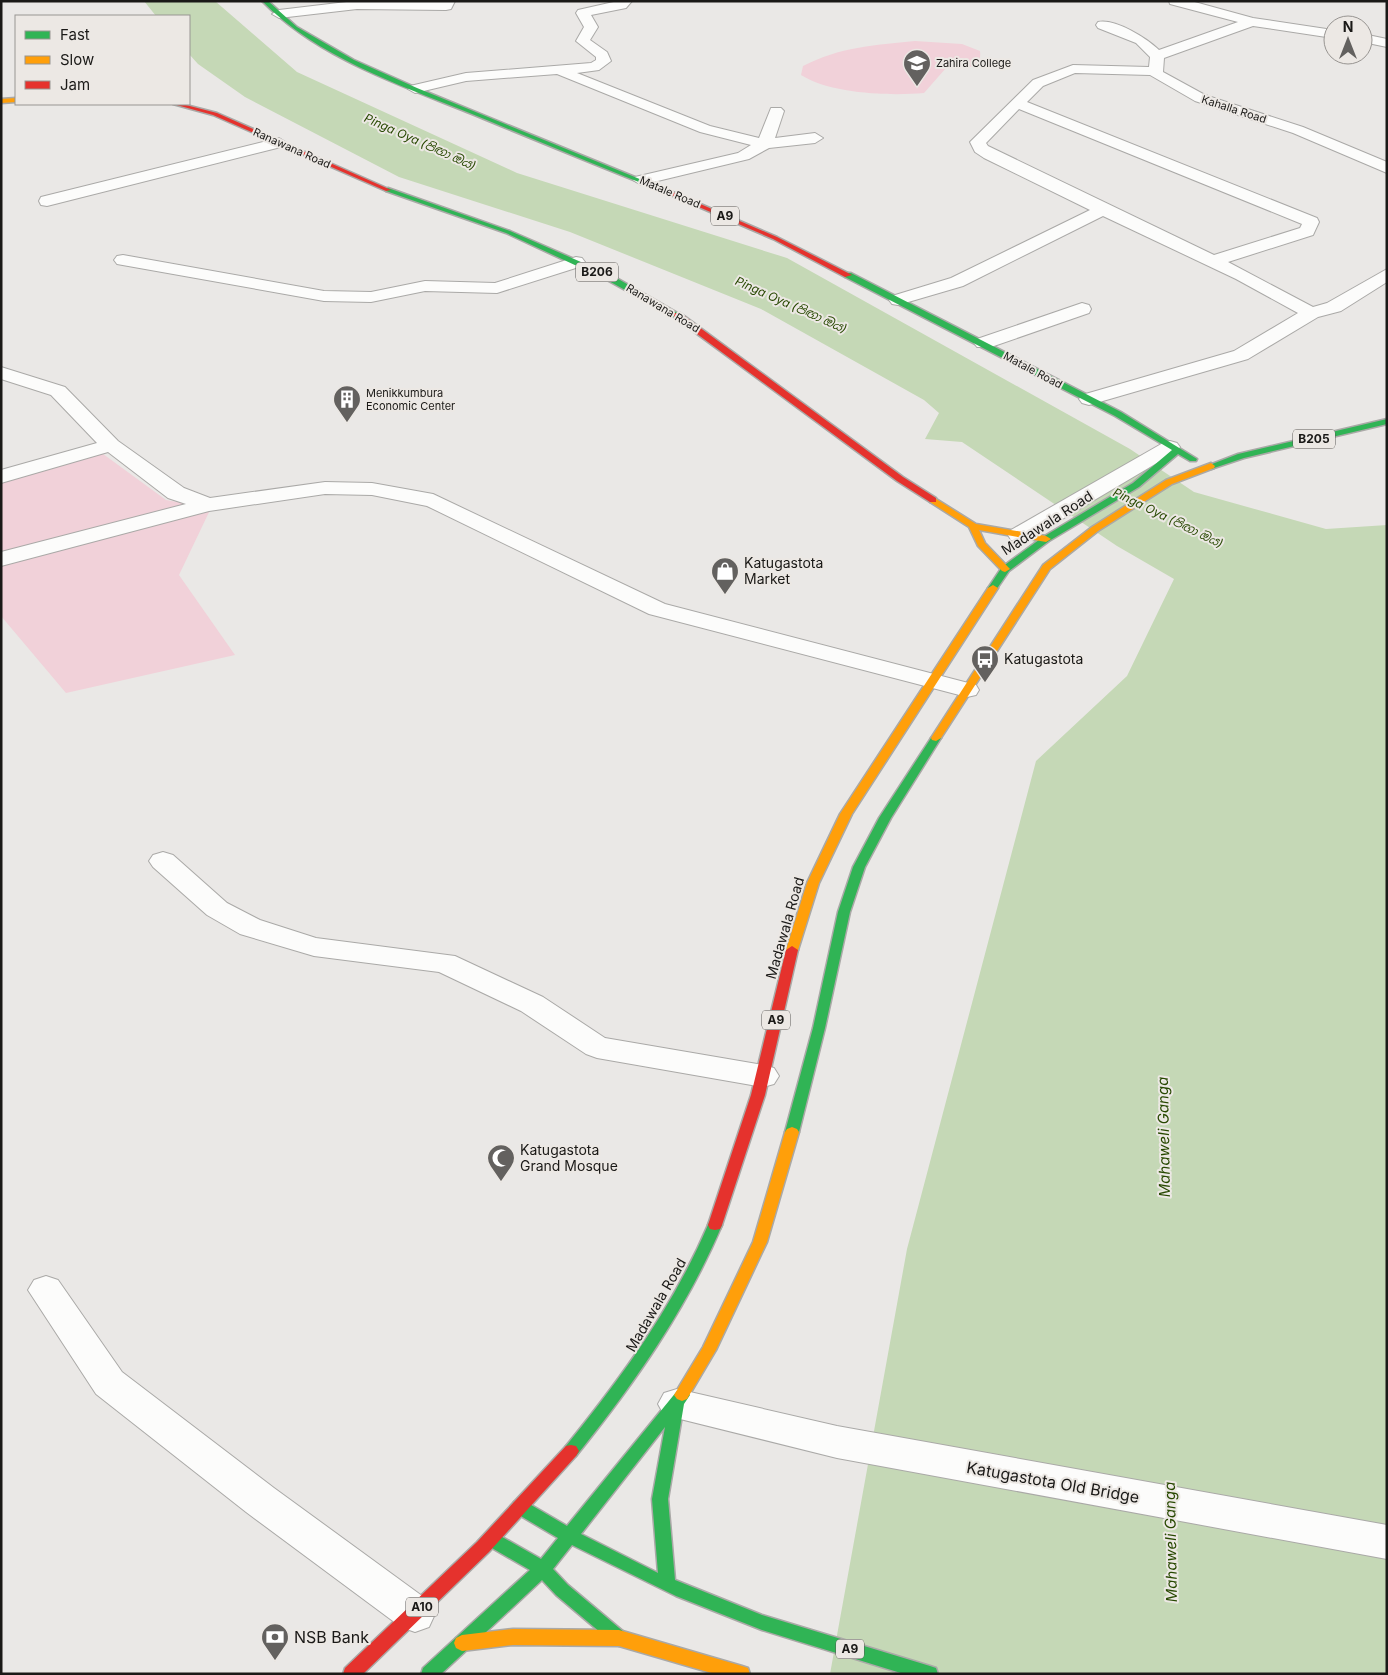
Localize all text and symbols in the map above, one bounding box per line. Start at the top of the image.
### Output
legend [15,15,190,105]
north arrow [1323,15,1373,65]
text: N [1343,18,1353,35]
text: Fast [60,25,90,44]
school or university icon: Zahira College [902,48,932,87]
text: Slow [60,50,94,69]
place label: Zahira College [936,56,1011,70]
text: Jam [60,75,90,94]
street label: Kahalla Road [1200,92,1268,126]
water label: Pinga Oya (පිඟා ඔය) [362,110,478,173]
street label: Ranawana Road [251,125,333,171]
street label: Matale Road [638,173,702,211]
road number: A9 [711,207,739,226]
road number: B206 [576,262,618,282]
water label: Pinga Oya (පිඟා ඔය) [733,273,849,336]
street label: Ranawana Road [624,281,702,335]
street label: Matale Road [1001,349,1065,391]
building icon: Menikkumbura Economic Center [332,384,362,423]
place label: Menikkumbura Economic Center [366,386,455,413]
road number: B205 [1293,429,1335,448]
water label: Pinga Oya (පිඟා ඔය) [1111,484,1226,551]
street label: Madawala Road [998,487,1095,558]
place label: Katugastota Market [744,554,823,587]
shop icon: Katugastota Market [710,556,740,595]
bus stop icon: Katugastota [970,644,1000,683]
place label: Katugastota [1004,650,1083,667]
street label: Madawala Road [762,875,807,981]
road number: A9 [762,1010,790,1030]
water label: Mahaweli Ganga [1153,1077,1174,1197]
place label: Katugastota Grand Mosque [520,1141,618,1174]
mosque icon: Katugastota Grand Mosque [486,1143,516,1182]
street label: Madawala Road [622,1255,689,1355]
street label: Katugastota Old Bridge [965,1457,1141,1507]
water label: Mahaweli Ganga [1160,1482,1181,1602]
road number: A10 [406,1598,438,1616]
bank icon: NSB Bank [260,1622,290,1661]
place label: NSB Bank [294,1627,369,1647]
road number: A9 [836,1640,864,1658]

